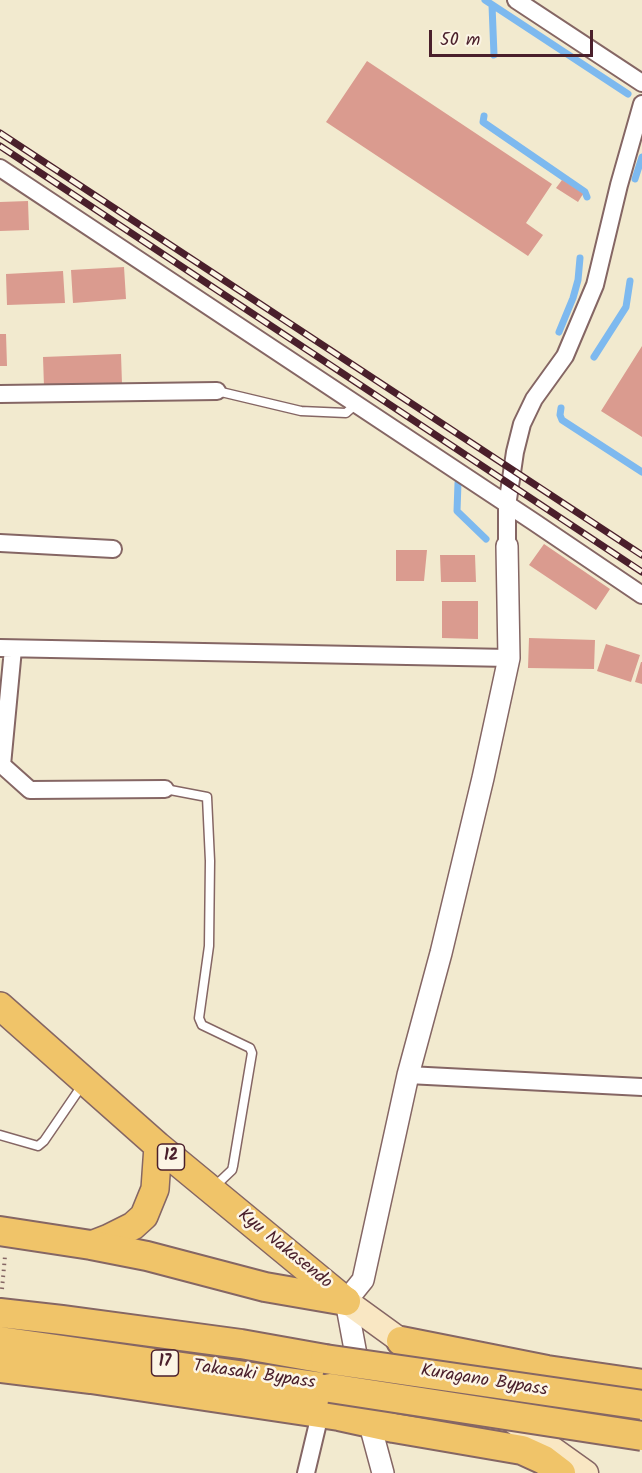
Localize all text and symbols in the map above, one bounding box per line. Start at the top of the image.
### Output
scale bar [432,18,596,56]
text: 50 m [440,26,480,55]
road number: 12 [158,1144,184,1170]
street label: Kyu Nakasendo [233,1205,335,1295]
road number: 17 [152,1350,178,1376]
street label: Takasaki Bypass [191,1357,317,1395]
street label: Kuragano Bypass [419,1361,549,1403]

